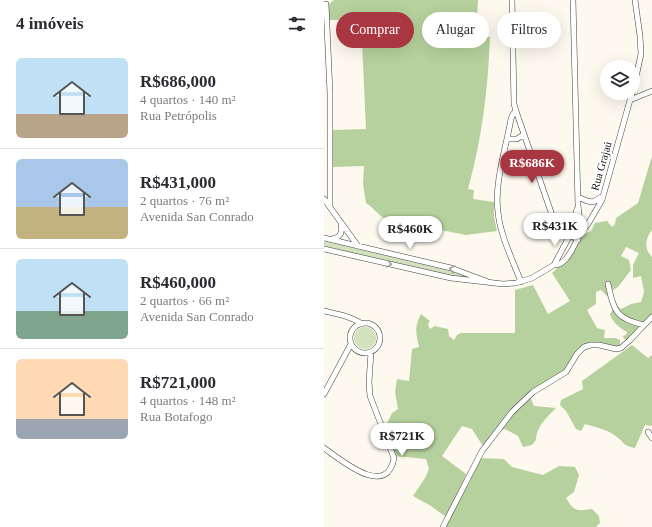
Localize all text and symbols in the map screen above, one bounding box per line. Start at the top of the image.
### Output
chip: Comprar [336,12,414,48]
chip: Alugar [422,12,489,48]
chip: Filtros [497,12,561,48]
icon: filters [286,13,308,35]
text: 4 imóveis [16,14,84,33]
map controls [600,60,640,100]
button: layers [600,60,640,100]
text: R$686,000 [140,72,216,91]
icon: home [48,74,96,122]
text: 4 quartos · 140 m² [140,92,236,107]
text: Rua Petrópolis [140,108,217,123]
street label: Rua Grajaú [588,140,614,192]
pin: R$686K [499,150,565,184]
text: R$686K [509,155,555,170]
text: R$431,000 [140,173,216,192]
icon: home [48,175,96,223]
text: 2 quartos · 76 m² [140,193,229,208]
text: Avenida San Conrado [140,209,254,224]
pin: R$431K [522,213,588,247]
pin: R$460K [377,216,443,250]
text: R$431K [532,218,578,233]
text: R$460K [387,221,433,236]
one-way arrow [386,259,392,267]
one-way arrow [449,265,456,274]
text: R$460,000 [140,273,216,292]
icon: home [48,275,96,323]
text: 2 quartos · 66 m² [140,293,229,308]
text: Avenida San Conrado [140,309,254,324]
text: R$721,000 [140,373,216,392]
icon: home [48,375,96,423]
text: 4 quartos · 148 m² [140,393,236,408]
text: Rua Botafogo [140,409,213,424]
pin: R$721K [369,423,435,457]
text: R$721K [379,428,425,443]

